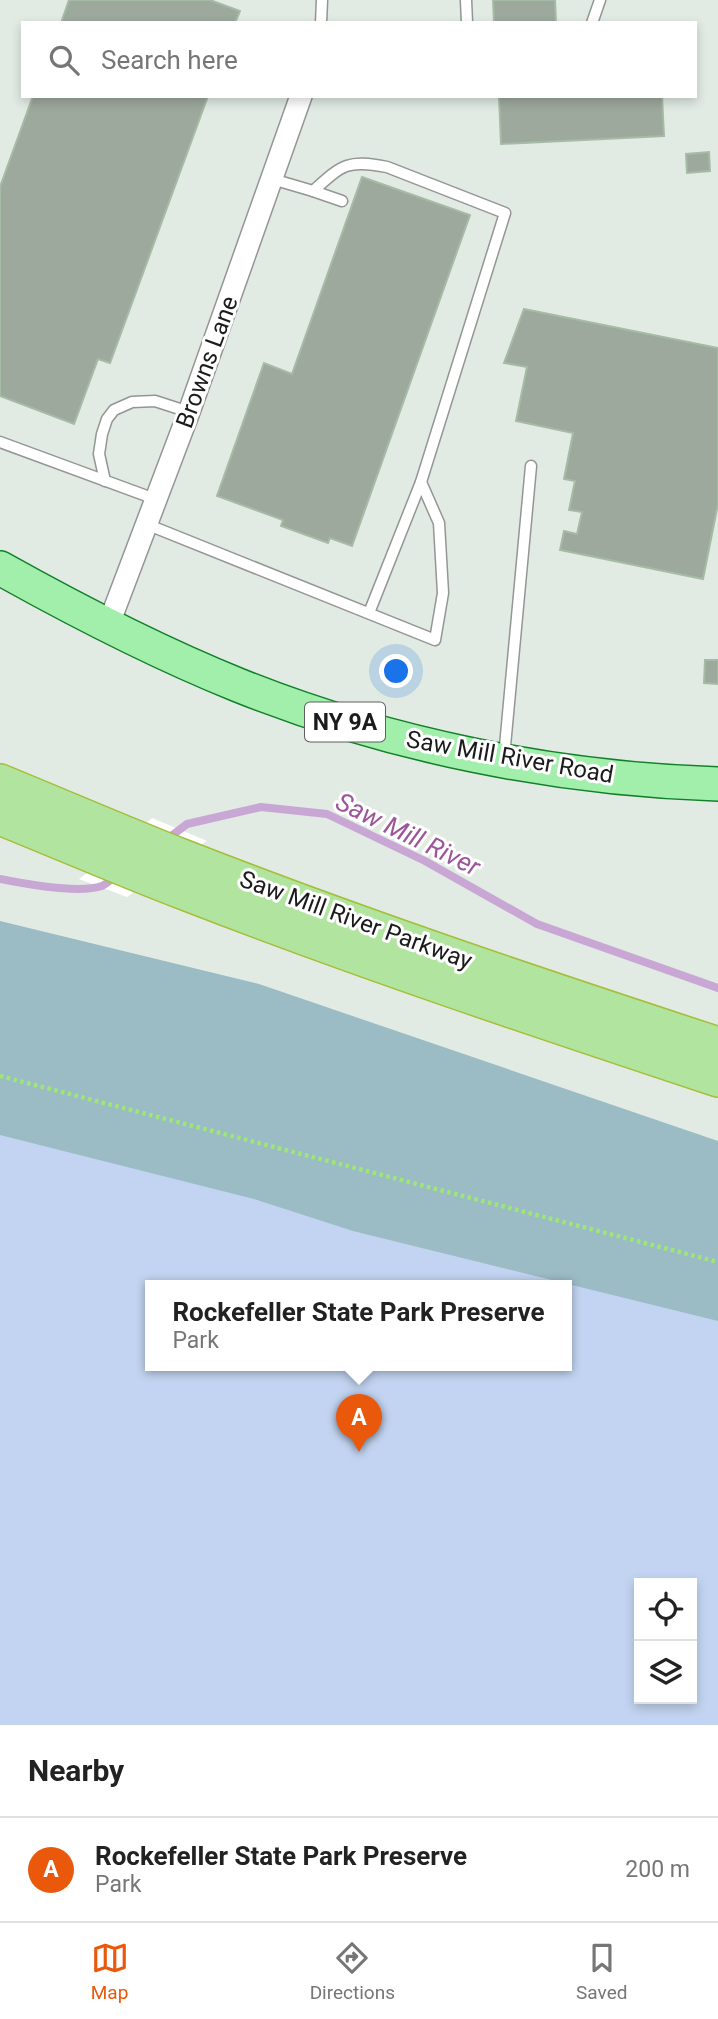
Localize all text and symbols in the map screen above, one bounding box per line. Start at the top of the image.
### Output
search box [21,21,697,98]
icon: search [45,41,83,79]
text: Search here [101,45,238,75]
street label: Browns Lane [170,292,244,432]
your location [379,654,413,688]
road number: NY 9A [305,702,385,742]
street label: Saw Mill River Road [404,725,616,789]
water label: Saw Mill River [331,786,486,882]
street label: Saw Mill River Parkway [236,865,477,975]
popup [145,1280,572,1371]
text: Rockefeller State Park Preserve [172,1297,545,1327]
text: Park [172,1327,219,1354]
pin: A [336,1394,382,1452]
map controls [634,1578,697,1704]
button: locate [634,1578,697,1641]
button: layers [634,1641,697,1704]
text: Nearby [28,1753,124,1788]
text: Rockefeller State Park Preserve [95,1841,467,1871]
text: A [43,1856,59,1883]
text: 200 m [625,1856,690,1883]
text: Park [95,1871,141,1898]
tab: Map [91,1939,129,2004]
tab: Directions [310,1939,395,2004]
tab: Saved [576,1939,627,2004]

